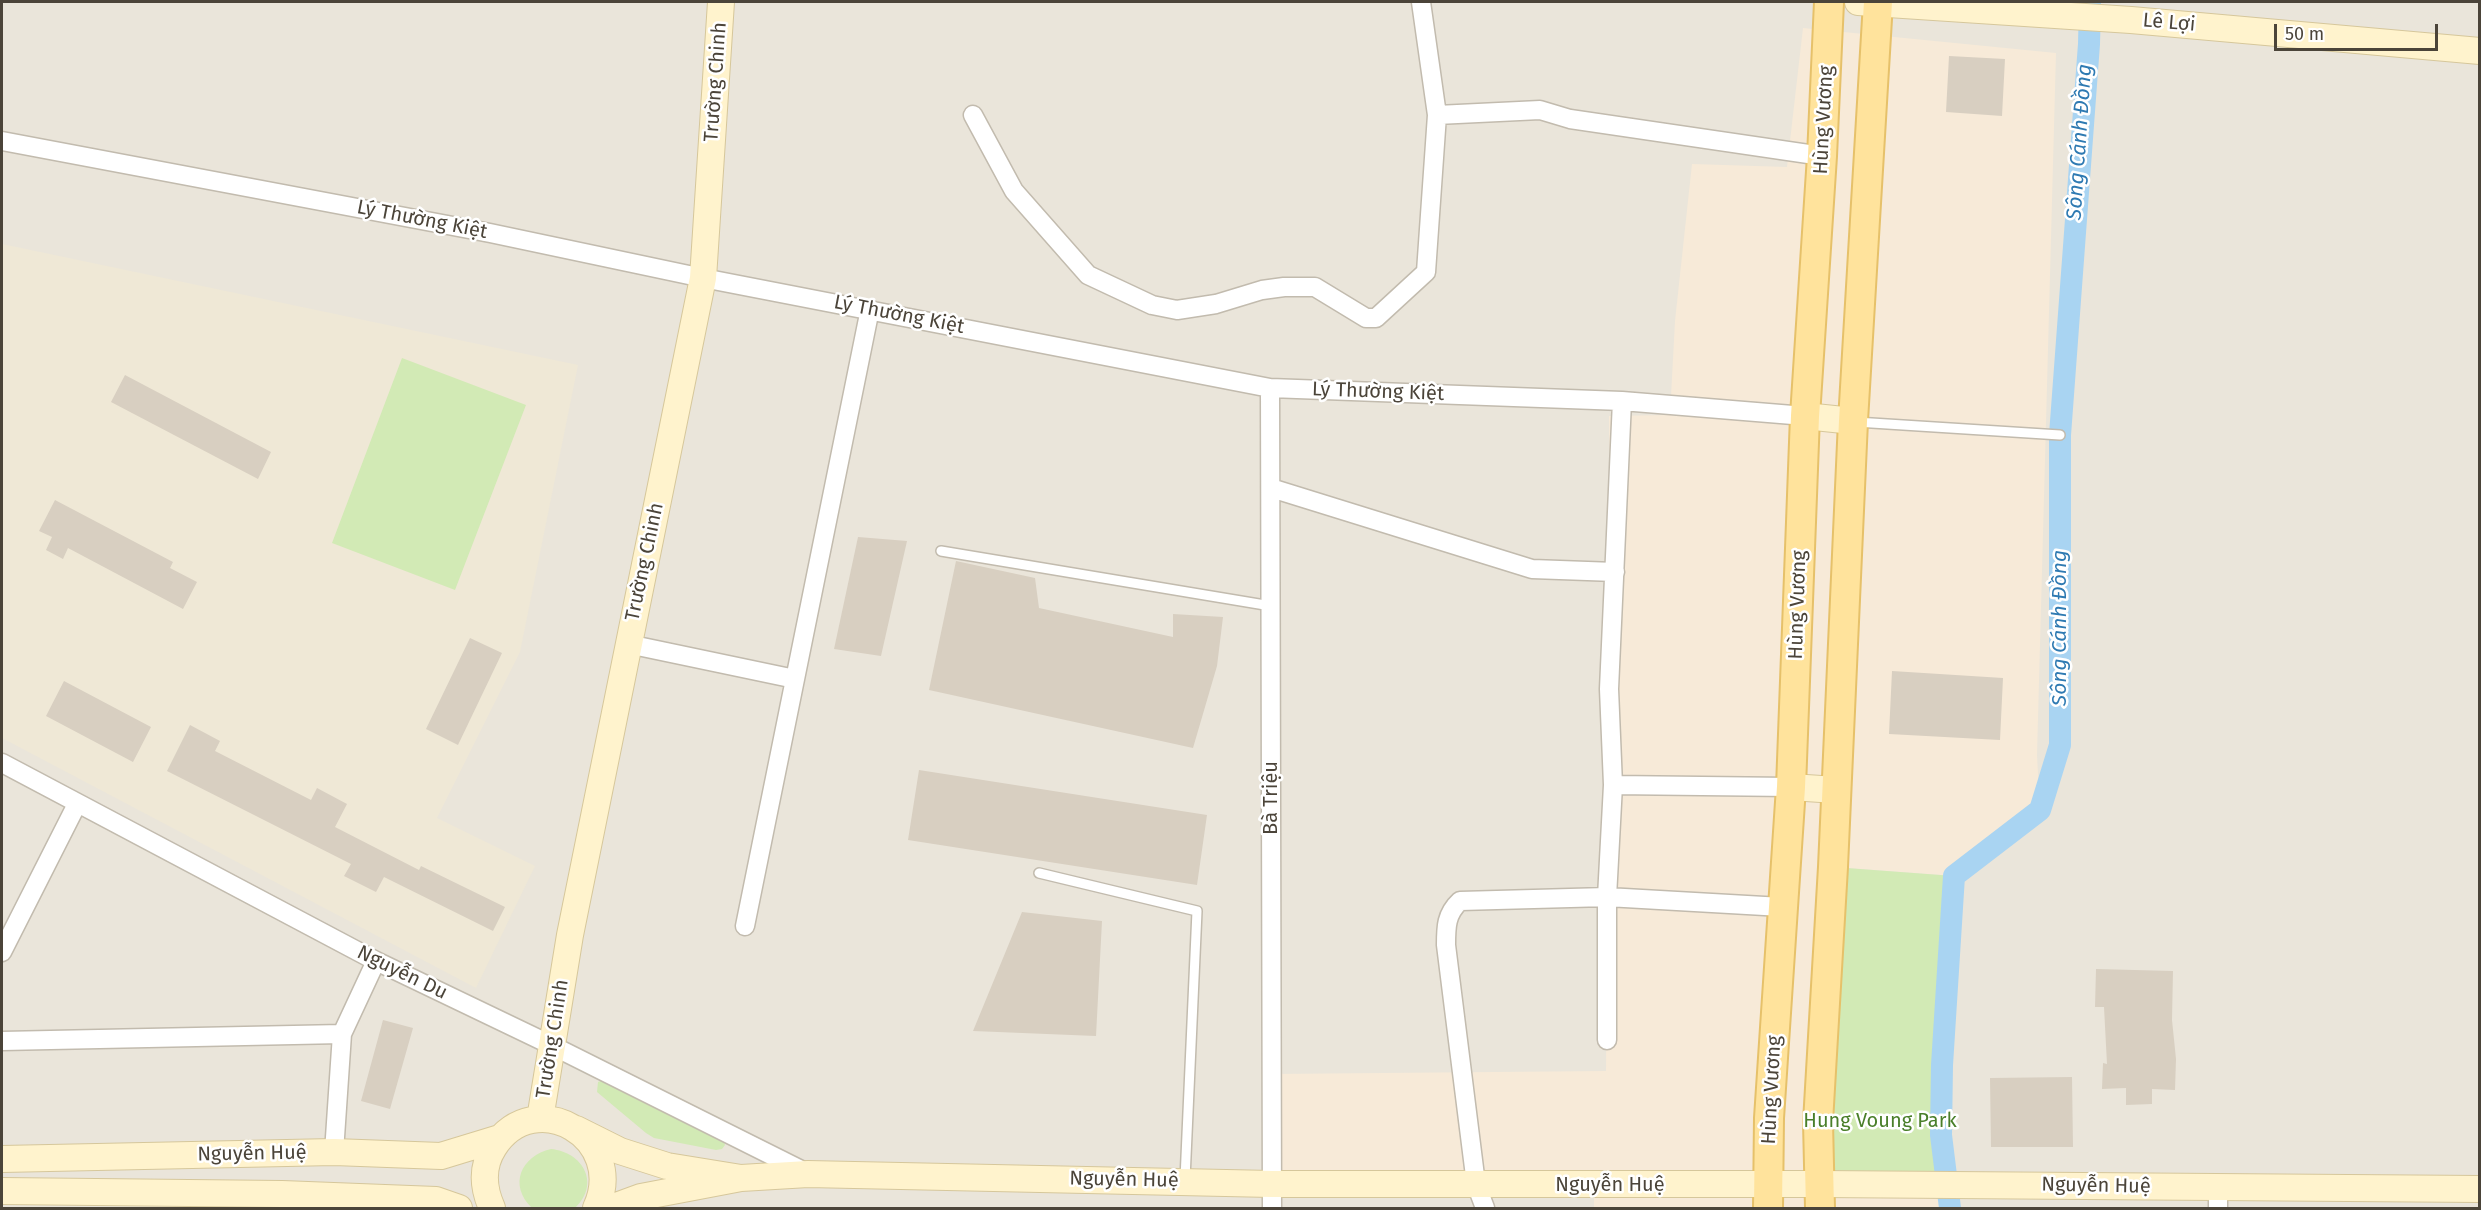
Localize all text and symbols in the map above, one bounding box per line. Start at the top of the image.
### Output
street label: Lê Lợi [2142,9,2196,37]
scale bar [2277,12,2440,50]
street label: Trường Chinh [700,21,732,143]
text: 50 m [2285,23,2324,45]
water label: Sông Cánh Đồng [2062,63,2098,221]
street label: Hùng Vương [1809,65,1839,175]
street label: Lý Thường Kiệt [355,196,489,244]
street label: Lý Thường Kiệt [832,291,966,339]
street label: Lý Thường Kiệt [1311,378,1445,406]
street label: Trường Chinh [621,501,669,623]
street label: Hùng Vương [1784,550,1812,660]
water label: Sông Cánh Đồng [2047,550,2073,706]
street label: Bà Triệu [1259,761,1283,835]
street label: Nguyễn Du [353,941,451,1005]
street label: Trường Chinh [532,978,574,1100]
street label: Hùng Vương [1757,1035,1787,1145]
park label: Hung Voung Park [1803,1109,1957,1133]
street label: Nguyễn Huệ [197,1141,307,1167]
street label: Nguyễn Huệ [1069,1167,1179,1193]
street label: Nguyễn Huệ [1555,1173,1665,1197]
street label: Nguyễn Huệ [2041,1173,2151,1199]

